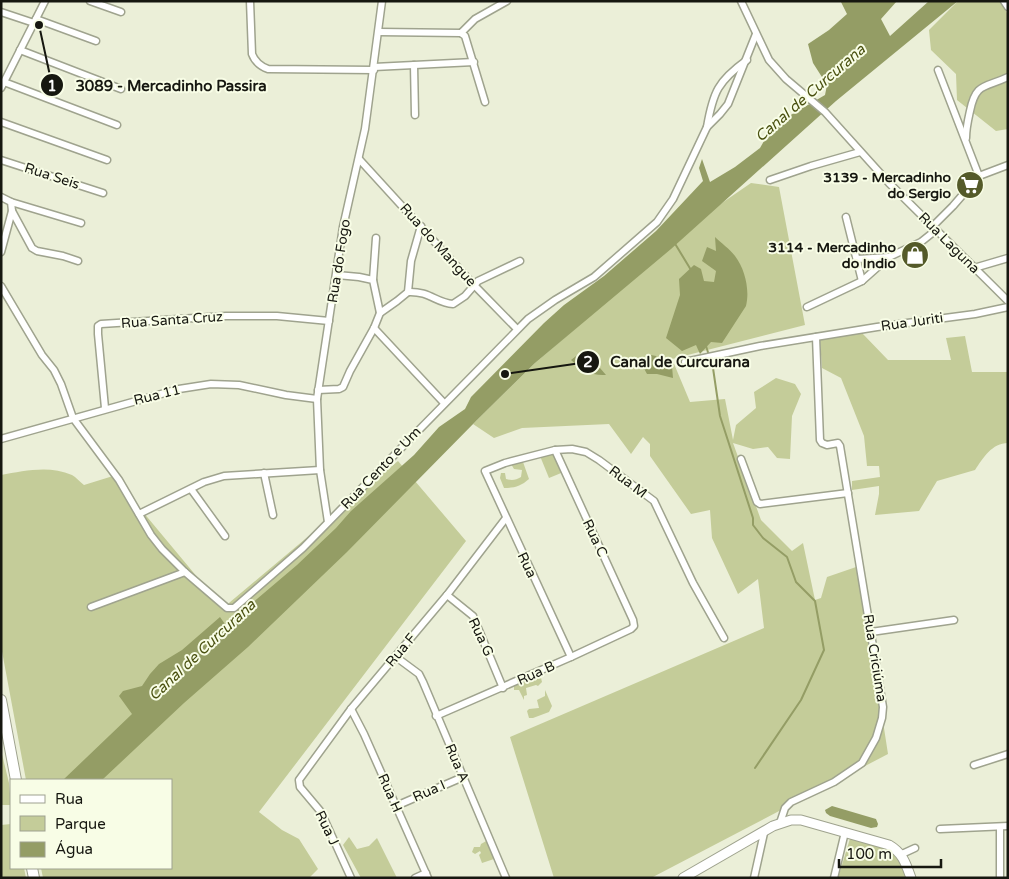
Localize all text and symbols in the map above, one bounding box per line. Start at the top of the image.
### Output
water label: Canal de Curcurana [751,40,869,146]
callout: 3089 - Mercadinho Passira [40,70,276,100]
text: 1 [47,77,57,95]
text: 3089 - Mercadinho Passira [75,77,267,95]
street label: Rua Seis [22,159,82,193]
place label: 3139 - Mercadinho do Sergio [823,169,951,202]
supermarket icon: 3139 - Mercadinho do Sergio [955,170,985,200]
street label: Rua do Mangue [396,200,480,290]
street label: Rua Laguna [915,209,983,277]
street label: Rua do Fogo [324,218,354,304]
place label: 3114 - Mercadinho do Indio [768,239,896,272]
shop icon: 3114 - Mercadinho do Indio [900,240,930,270]
street label: Rua Santa Cruz [120,308,224,332]
street label: Rua Juriti [880,309,944,335]
callout: Canal de Curcurana [575,347,760,377]
text: 2 [583,353,593,371]
text: Canal de Curcurana [610,353,750,371]
street label: Rua 11 [132,381,182,409]
street label: Rua Cento e Um [337,423,425,513]
street label: Rua M [606,462,650,502]
street label: Rua C [579,516,611,560]
street label: Rua [514,549,540,581]
water label: Canal de Curcurana [145,595,260,704]
street label: Rua Criciúma [860,613,890,703]
street label: Rua G [465,615,497,659]
street label: Rua F [382,629,420,670]
street label: Rua B [514,657,558,689]
street label: Rua A [441,741,473,785]
street label: Rua H [374,771,406,815]
street label: Rua I [410,776,448,806]
legend [10,779,172,869]
text: Rua [55,790,83,808]
street label: Rua J [311,808,343,848]
text: Parque [55,815,106,833]
scale bar [839,836,942,868]
text: Água [55,840,93,858]
text: 100 m [846,845,892,863]

